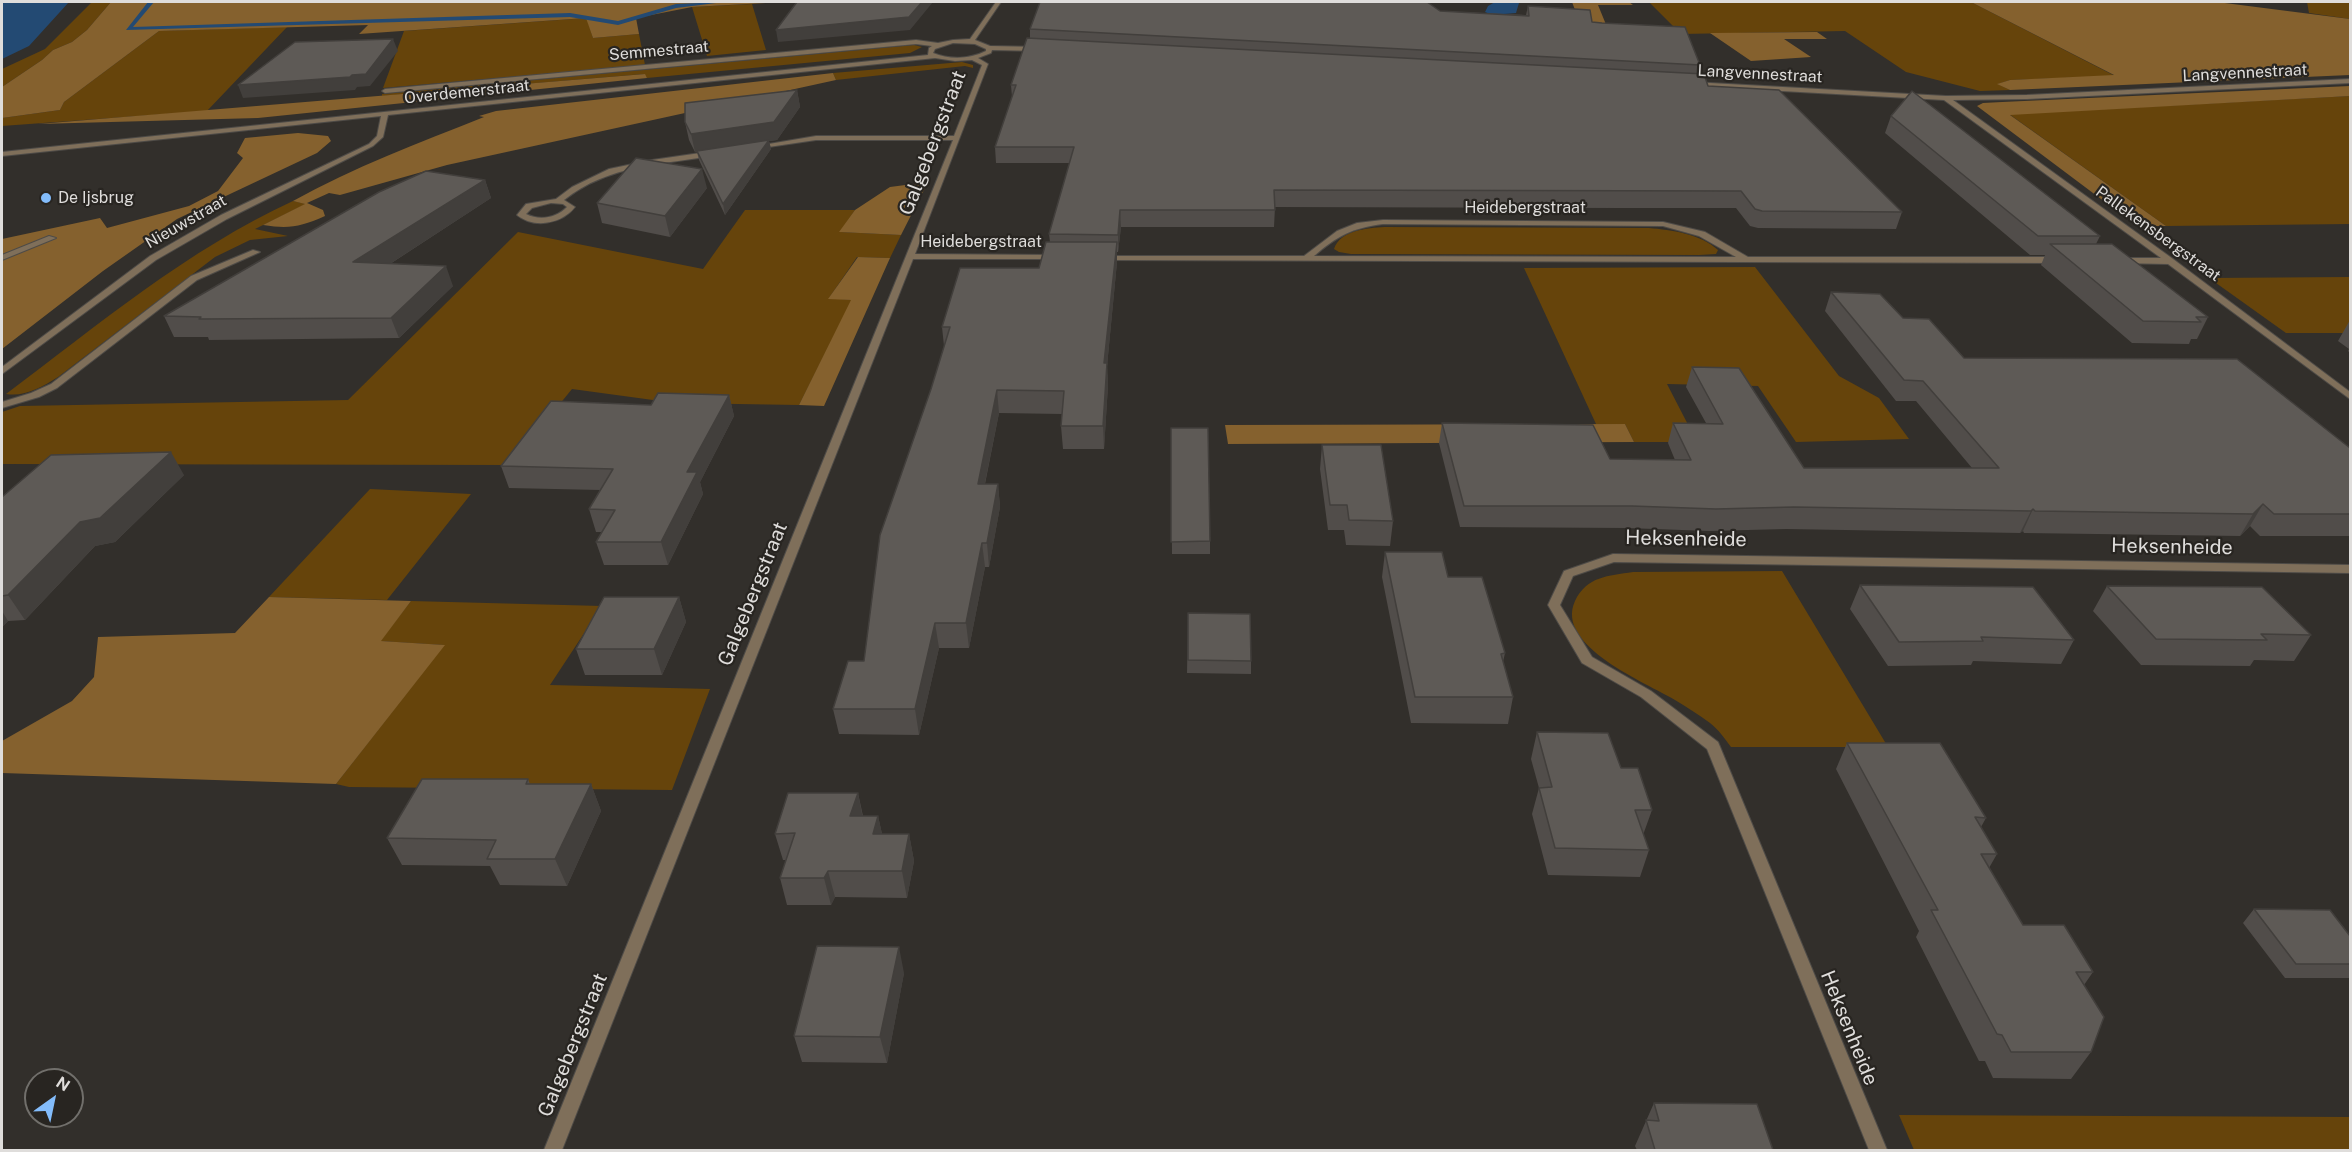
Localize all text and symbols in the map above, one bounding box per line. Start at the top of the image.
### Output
street label: Semmestraat [608,37,710,65]
street label: Langvennestraat [2182,60,2308,86]
street label: Langvennestraat [1697,61,1823,87]
street label: Galgebergstraat [894,67,972,219]
street label: Overdemerstraat [403,76,531,108]
street label: Pallekensbergstraat [2092,182,2224,286]
place label: De Ijsbrug [58,188,134,208]
marker: De Ijsbrug [39,191,53,205]
street label: Nieuwstraat [142,191,230,253]
street label: Heidebergstraat [1464,198,1586,218]
street label: Heidebergstraat [920,232,1042,252]
street label: Galgebergstraat [713,519,793,669]
street label: Heksenheide [1625,526,1747,552]
street label: Heksenheide [2111,534,2233,560]
street label: Heksenheide [1815,967,1883,1089]
street label: Galgebergstraat [533,970,613,1120]
north arrow [24,1068,84,1128]
text: N [53,1073,73,1096]

